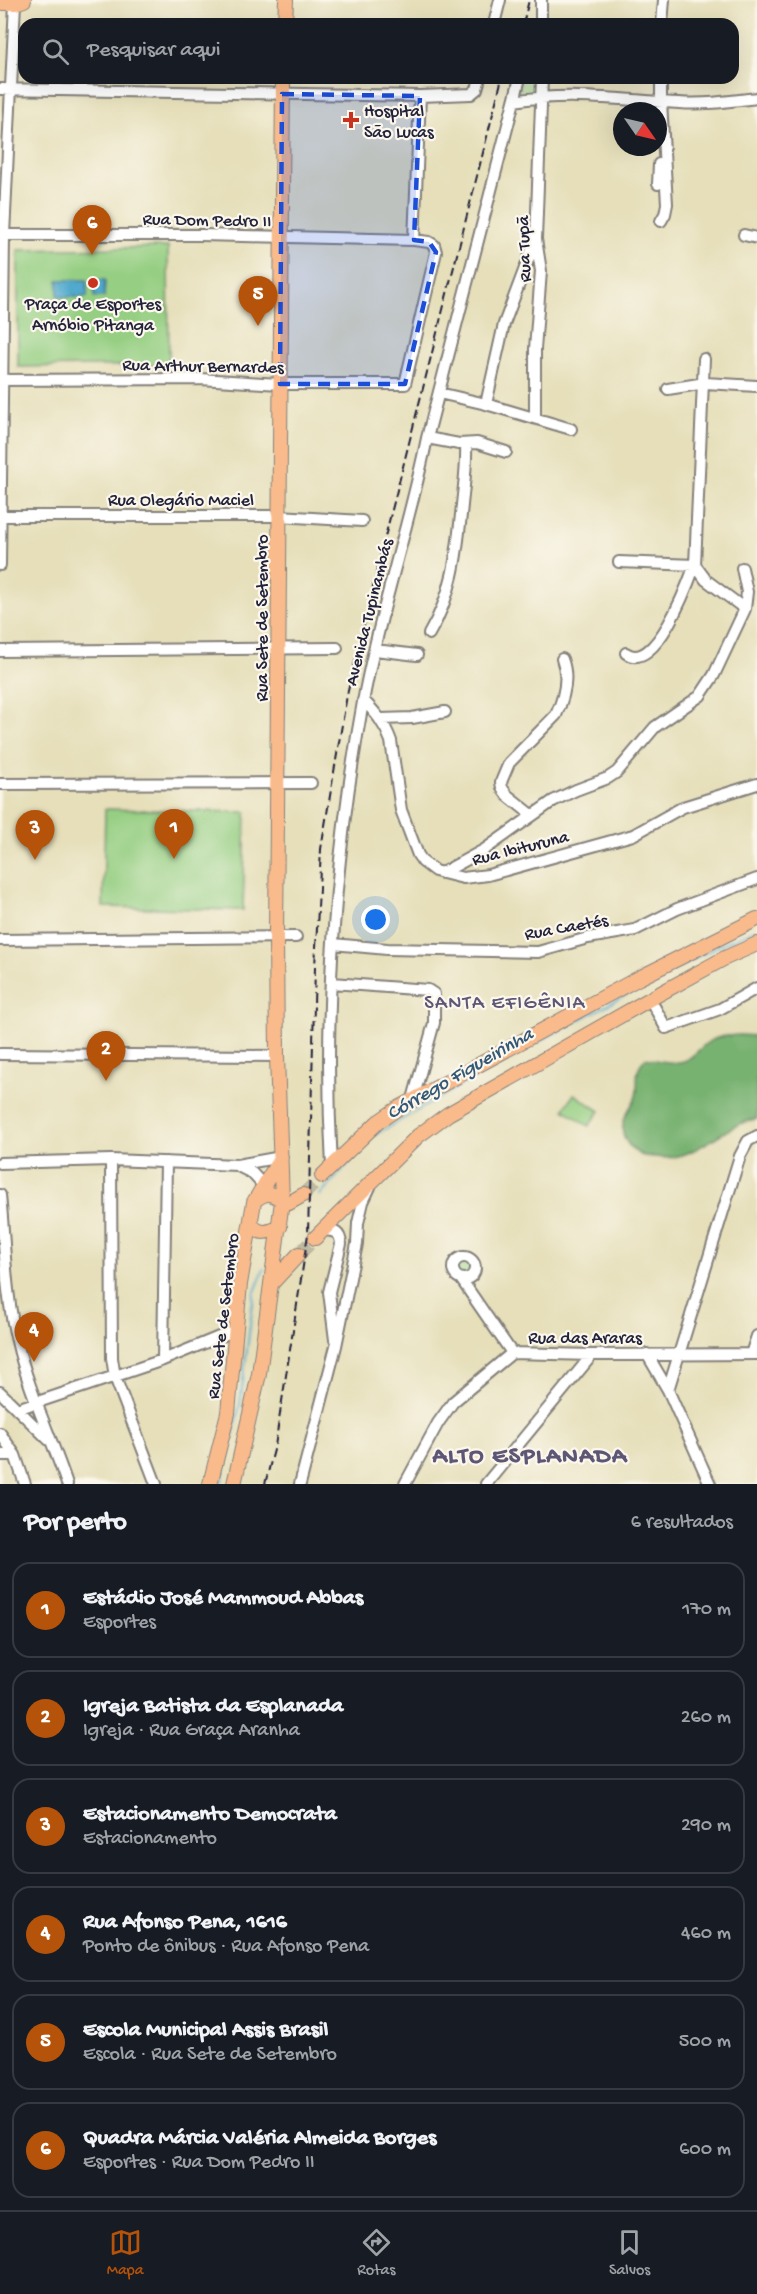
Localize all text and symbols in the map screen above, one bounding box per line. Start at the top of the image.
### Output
search box [18,18,739,84]
icon: search [39,35,72,68]
text: Pesquisar aqui [87,38,221,64]
place label: Hospital São Lucas [364,102,435,144]
north arrow [613,102,667,156]
marker: Hospital São Lucas [342,111,360,129]
pin: 6 [72,206,112,255]
street label: Rua Dom Pedro II [142,210,271,233]
street label: Rua Tupã [514,214,537,282]
marker: Praça de Esportes Arnóbio Pitanga [86,276,100,290]
pin: 5 [238,276,278,326]
place label: Praça de Esportes Arnóbio Pitanga [24,295,163,337]
street label: Rua Arthur Bernardes [122,356,285,379]
street label: Rua Olegário Maciel [108,491,254,512]
street label: Rua Sete de Setembro [253,534,274,702]
street label: Avenida Tupinambás [342,536,399,688]
pin: 3 [15,810,54,860]
pin: 1 [154,810,194,859]
street label: Rua Ibituruna [470,827,572,872]
your location [361,905,390,934]
street label: Rua Caetés [523,911,611,946]
district label: SANTA EFIGÊNIA [424,992,586,1016]
water label: Córrego Figueirinha [384,1023,540,1126]
pin: 2 [86,1032,126,1081]
street label: Rua Sete de Setembro [204,1232,245,1400]
pin: 4 [15,1312,54,1362]
street label: Rua das Araras [528,1329,643,1350]
district label: ALTO ESPLANADA [431,1443,628,1472]
text: Por perto [24,1508,127,1539]
text: 6 resultados [631,1512,733,1535]
text: Estádio José Mammoud Abbas [83,1586,363,1612]
text: 1 [41,1599,50,1622]
text: 170 m [682,1599,731,1622]
text: Esportes [83,1612,156,1635]
text: Igreja Batista da Esplanada [83,1694,343,1720]
text: 2 [41,1707,50,1730]
text: 260 m [681,1707,731,1730]
text: Igreja · Rua Graça Aranha [83,1720,300,1743]
text: Estacionamento Democrata [83,1802,337,1828]
text: 3 [40,1815,51,1838]
text: 290 m [681,1815,731,1838]
text: Estacionamento [83,1828,217,1851]
text: Rua Afonso Pena, 1616 [83,1910,287,1936]
text: 4 [41,1923,50,1946]
text: 460 m [681,1923,731,1946]
text: Ponto de ônibus · Rua Afonso Pena [83,1936,369,1959]
text: Escola Municipal Assis Brasil [83,2018,328,2044]
text: 5 [40,2031,51,2054]
text: 500 m [679,2031,731,2054]
text: Escola · Rua Sete de Setembro [83,2044,337,2067]
text: Quadra Márcia Valéria Almeida Borges [83,2126,436,2152]
text: 6 [40,2139,51,2162]
text: 600 m [679,2139,731,2162]
text: Esportes · Rua Dom Pedro II [83,2152,315,2175]
tab: Mapa [107,2226,144,2281]
tab: Rotas [357,2226,395,2281]
tab: Salvos [609,2226,650,2281]

